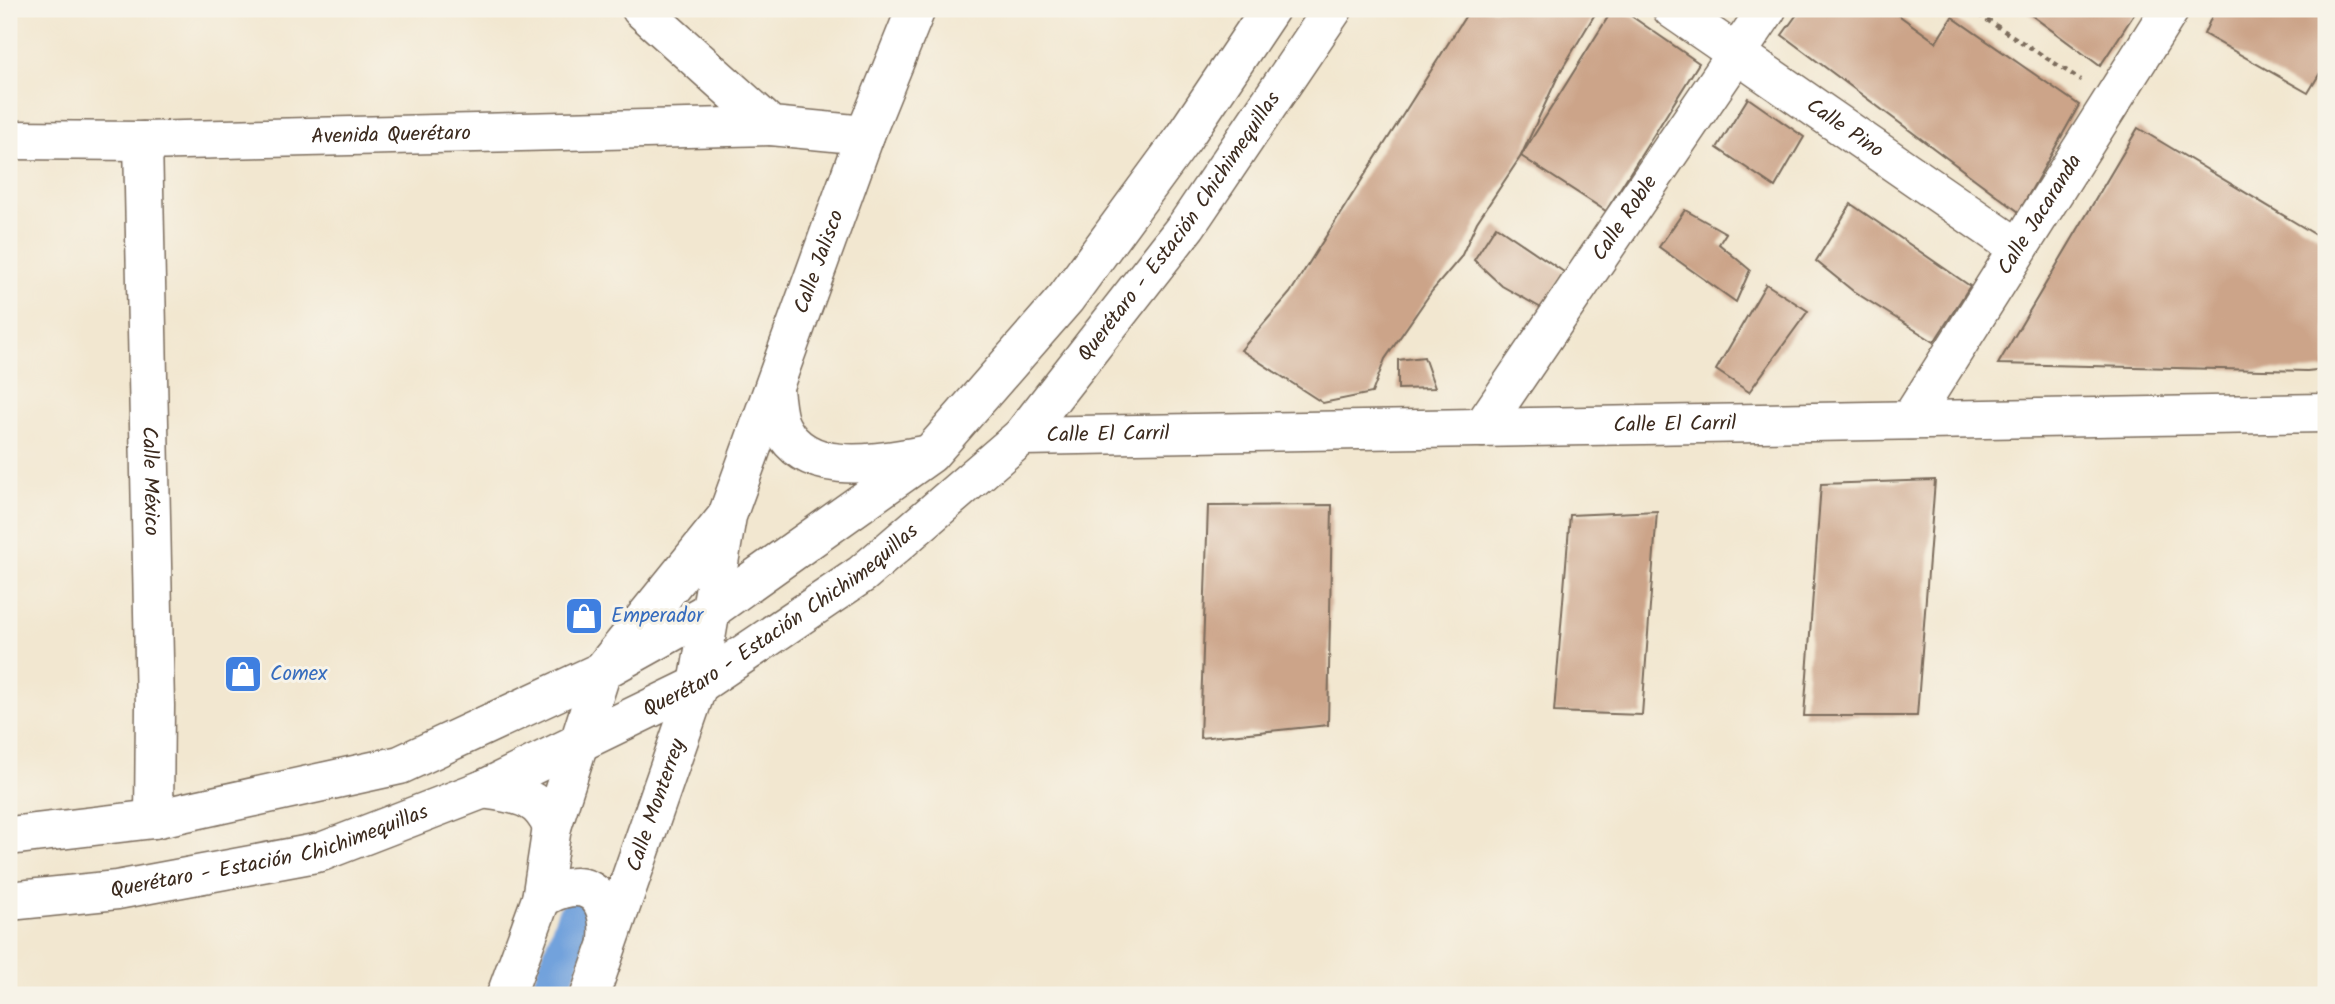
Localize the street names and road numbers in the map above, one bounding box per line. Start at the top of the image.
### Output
street label: Querétaro - Estación Chichimequillas [1069,85,1289,369]
street label: Calle Pino [1799,90,1890,167]
street label: Avenida Querétaro [311,117,471,153]
street label: Calle Jacaranda [1989,148,2091,282]
street label: Calle Roble [1584,168,1666,268]
street label: Calle Jalisco [785,205,853,318]
street label: Calle El Carril [1613,407,1737,442]
street label: Calle El Carril [1046,417,1170,452]
street label: Calle México [133,426,168,536]
street label: Querétaro - Estación Chichimequillas [637,516,926,726]
street label: Calle Monterrey [618,734,695,876]
street label: Querétaro - Estación Chichimequillas [108,796,433,907]

